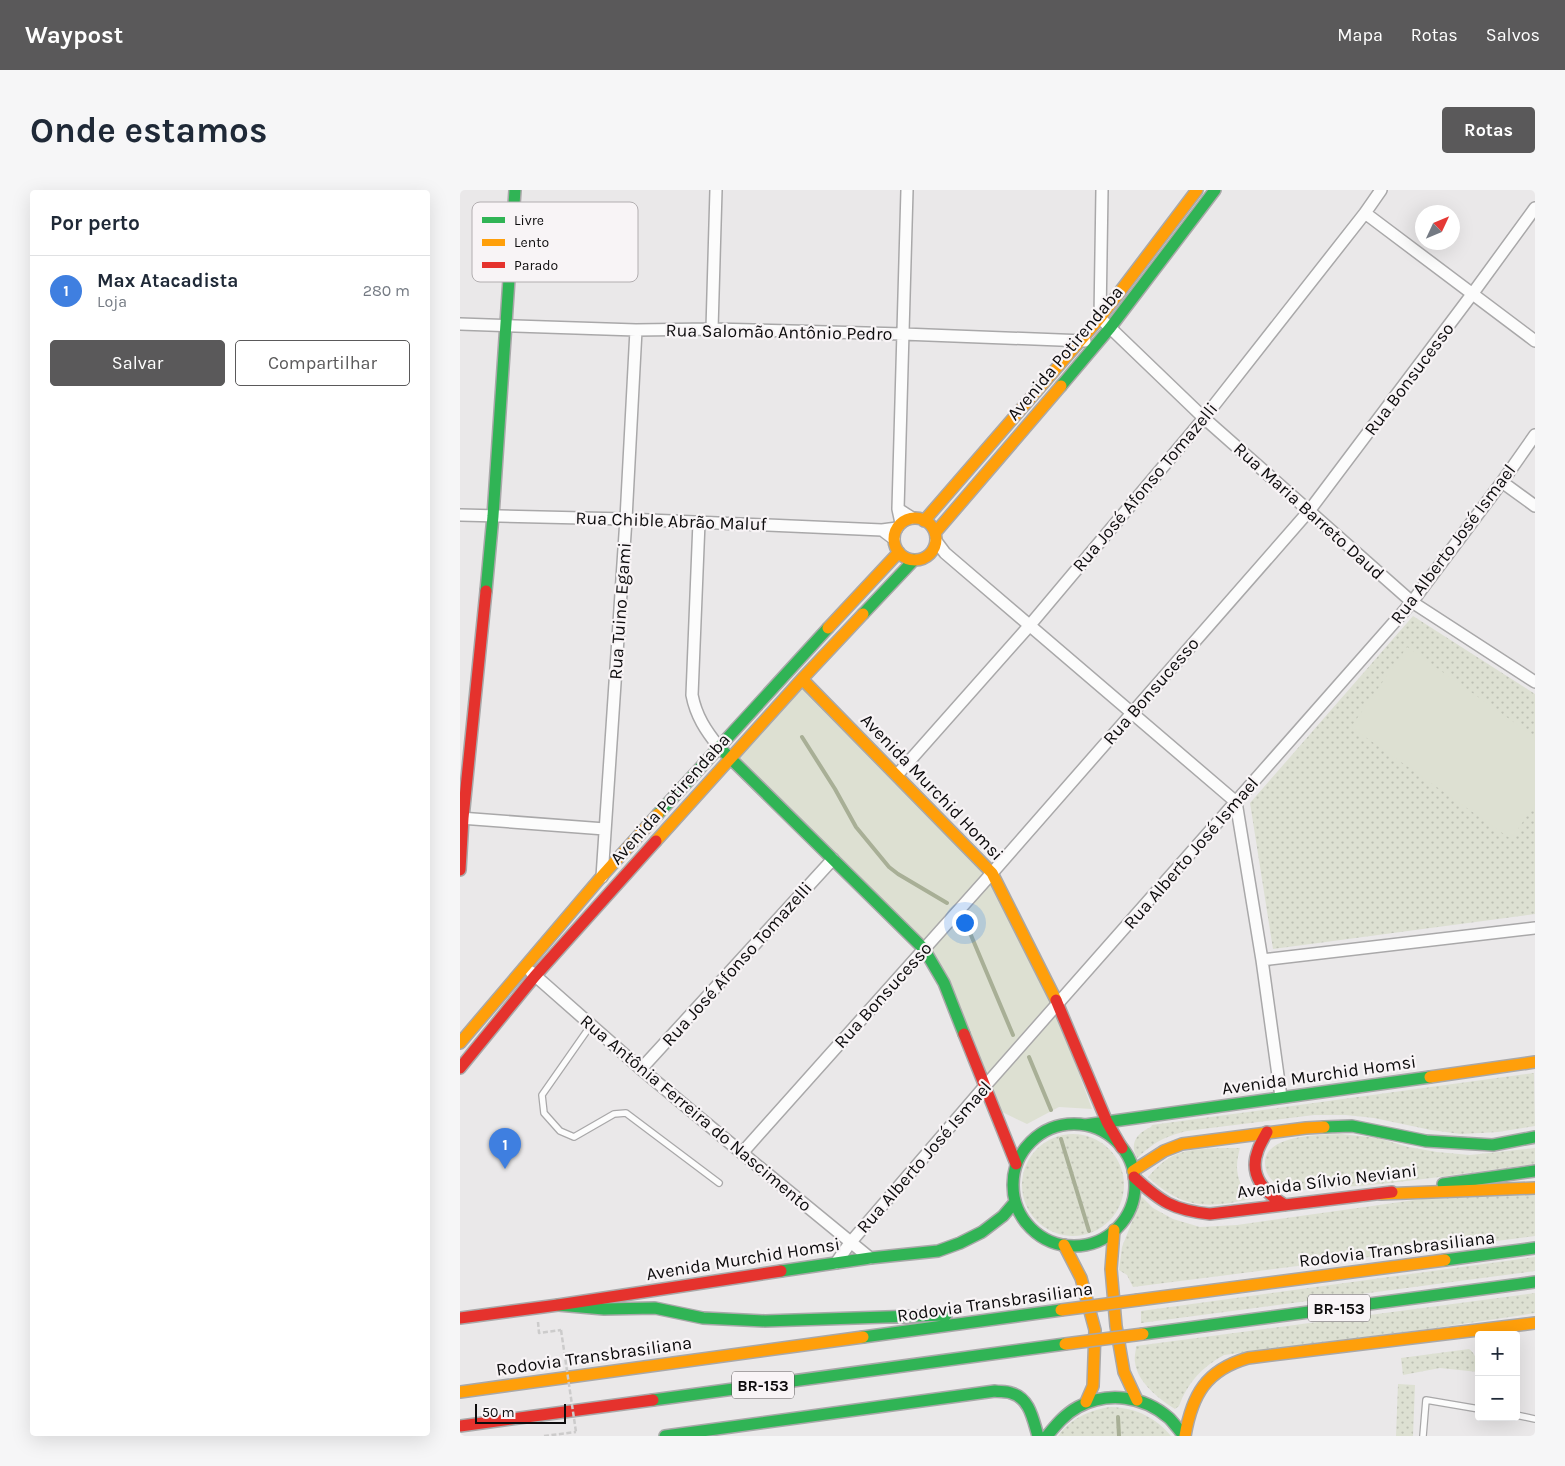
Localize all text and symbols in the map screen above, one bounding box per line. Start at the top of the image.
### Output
text: Waypost [25,21,123,49]
text: Mapa [1337,24,1383,46]
text: Rotas [1411,24,1458,46]
text: Salvos [1486,24,1540,46]
button: Rotas [1442,107,1535,153]
text: Onde estamos [30,110,267,151]
legend [472,202,638,282]
north arrow [1415,205,1460,250]
text: Por perto [50,211,140,235]
text: Livre [514,212,544,229]
text: Lento [514,234,549,251]
text: Parado [514,257,558,274]
text: Max Atacadista [97,270,238,292]
text: 1 [63,281,69,300]
text: 280 m [363,281,410,300]
street label: Avenida Potirendaba [1002,281,1128,425]
text: Loja [97,292,127,311]
street label: Rua Bonsucesso [1359,318,1459,440]
street label: Rua Salomão Antônio Pedro [665,319,893,345]
button: Salvar [50,340,225,386]
button: Compartilhar [235,340,410,386]
street label: Rua José Afonso Tomazelli [1068,398,1222,576]
street label: Rua Maria Barreto Daud [1229,438,1389,584]
street label: Rua Alberto José Ismael [1386,460,1520,628]
street label: Rua Chible Abrão Maluf [575,507,768,535]
street label: Rua Tuino Egami [604,542,636,680]
street label: Rua Bonsucesso [1098,633,1204,749]
street label: Avenida Murchid Homsi [856,709,1008,865]
street label: Avenida Potirendaba [605,729,735,869]
street label: Rua Alberto José Ismael [1119,772,1263,934]
street label: Rua José Afonso Tomazelli [657,877,817,1051]
your location [952,910,978,936]
street label: Rua Bonsucesso [829,937,937,1053]
street label: Rua Antônia Ferreira do Nascimento [576,1010,816,1216]
street label: Avenida Murchid Homsi [1220,1050,1418,1100]
street label: Rua Alberto José Ismael [852,1076,996,1238]
pin: 1 [489,1128,521,1169]
street label: Avenida Sílvio Neviani [1236,1159,1418,1203]
street label: Rodovia Transbrasiliana [1298,1226,1496,1272]
street label: Avenida Murchid Homsi [645,1233,841,1285]
street label: Rodovia Transbrasiliana [896,1277,1094,1327]
road number: BR-153 [1308,1294,1370,1322]
street label: Rodovia Transbrasiliana [495,1331,693,1381]
map controls [1475,1331,1520,1421]
button: + [1475,1331,1520,1376]
road number: BR-153 [732,1372,794,1398]
button: − [1475,1376,1520,1421]
scale bar [475,1401,566,1424]
text: 50 m [482,1404,515,1421]

